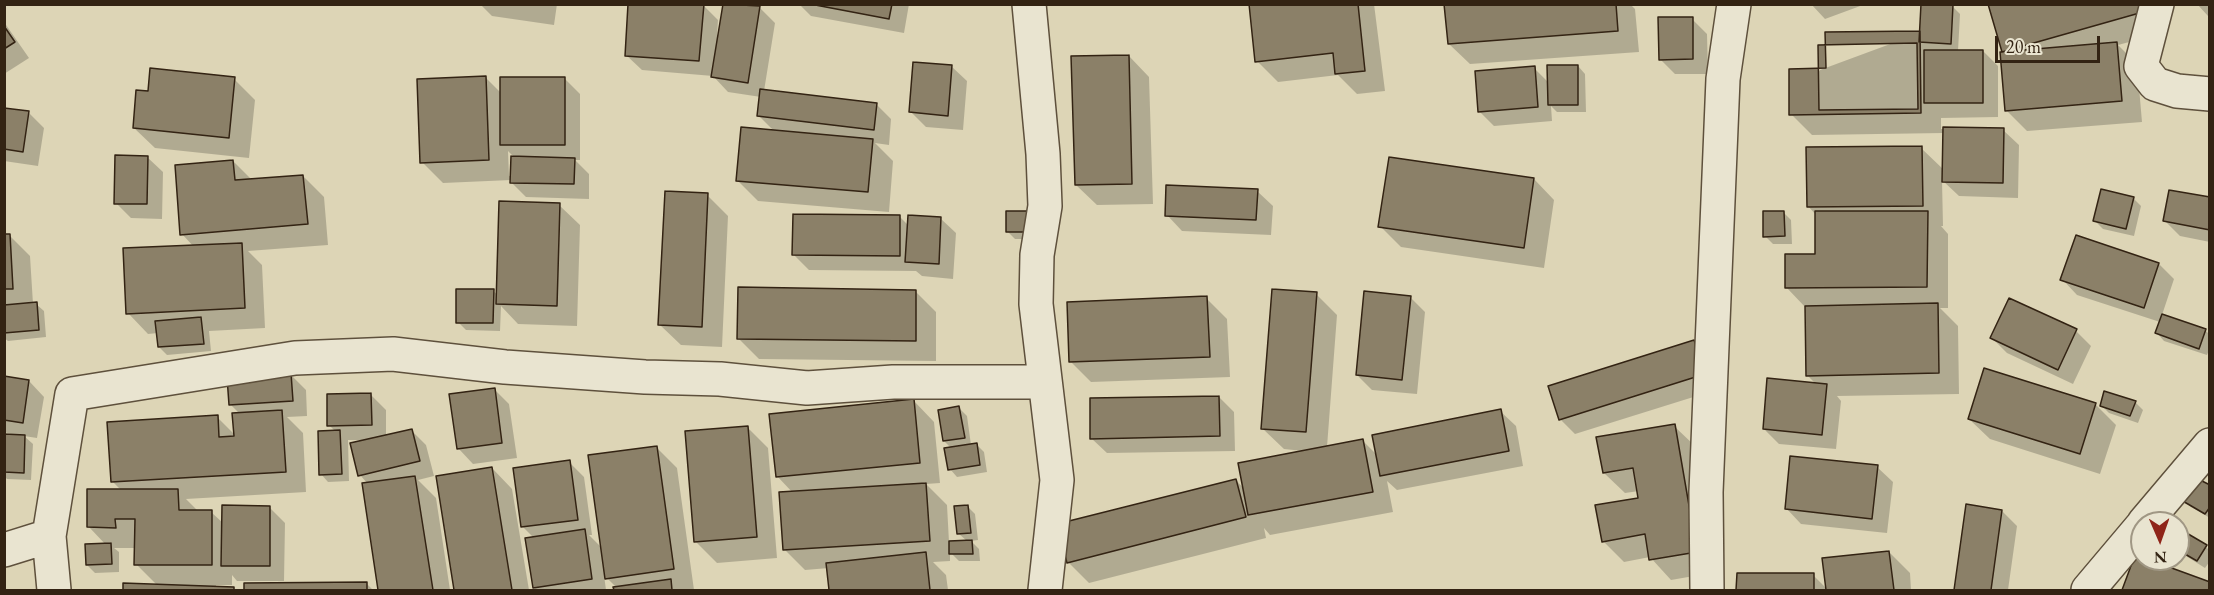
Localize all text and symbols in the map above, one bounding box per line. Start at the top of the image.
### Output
scale bar [1998,24,2103,62]
text: 20 m [2006,35,2041,58]
north arrow [2130,511,2190,571]
text: N [2154,547,2167,568]

